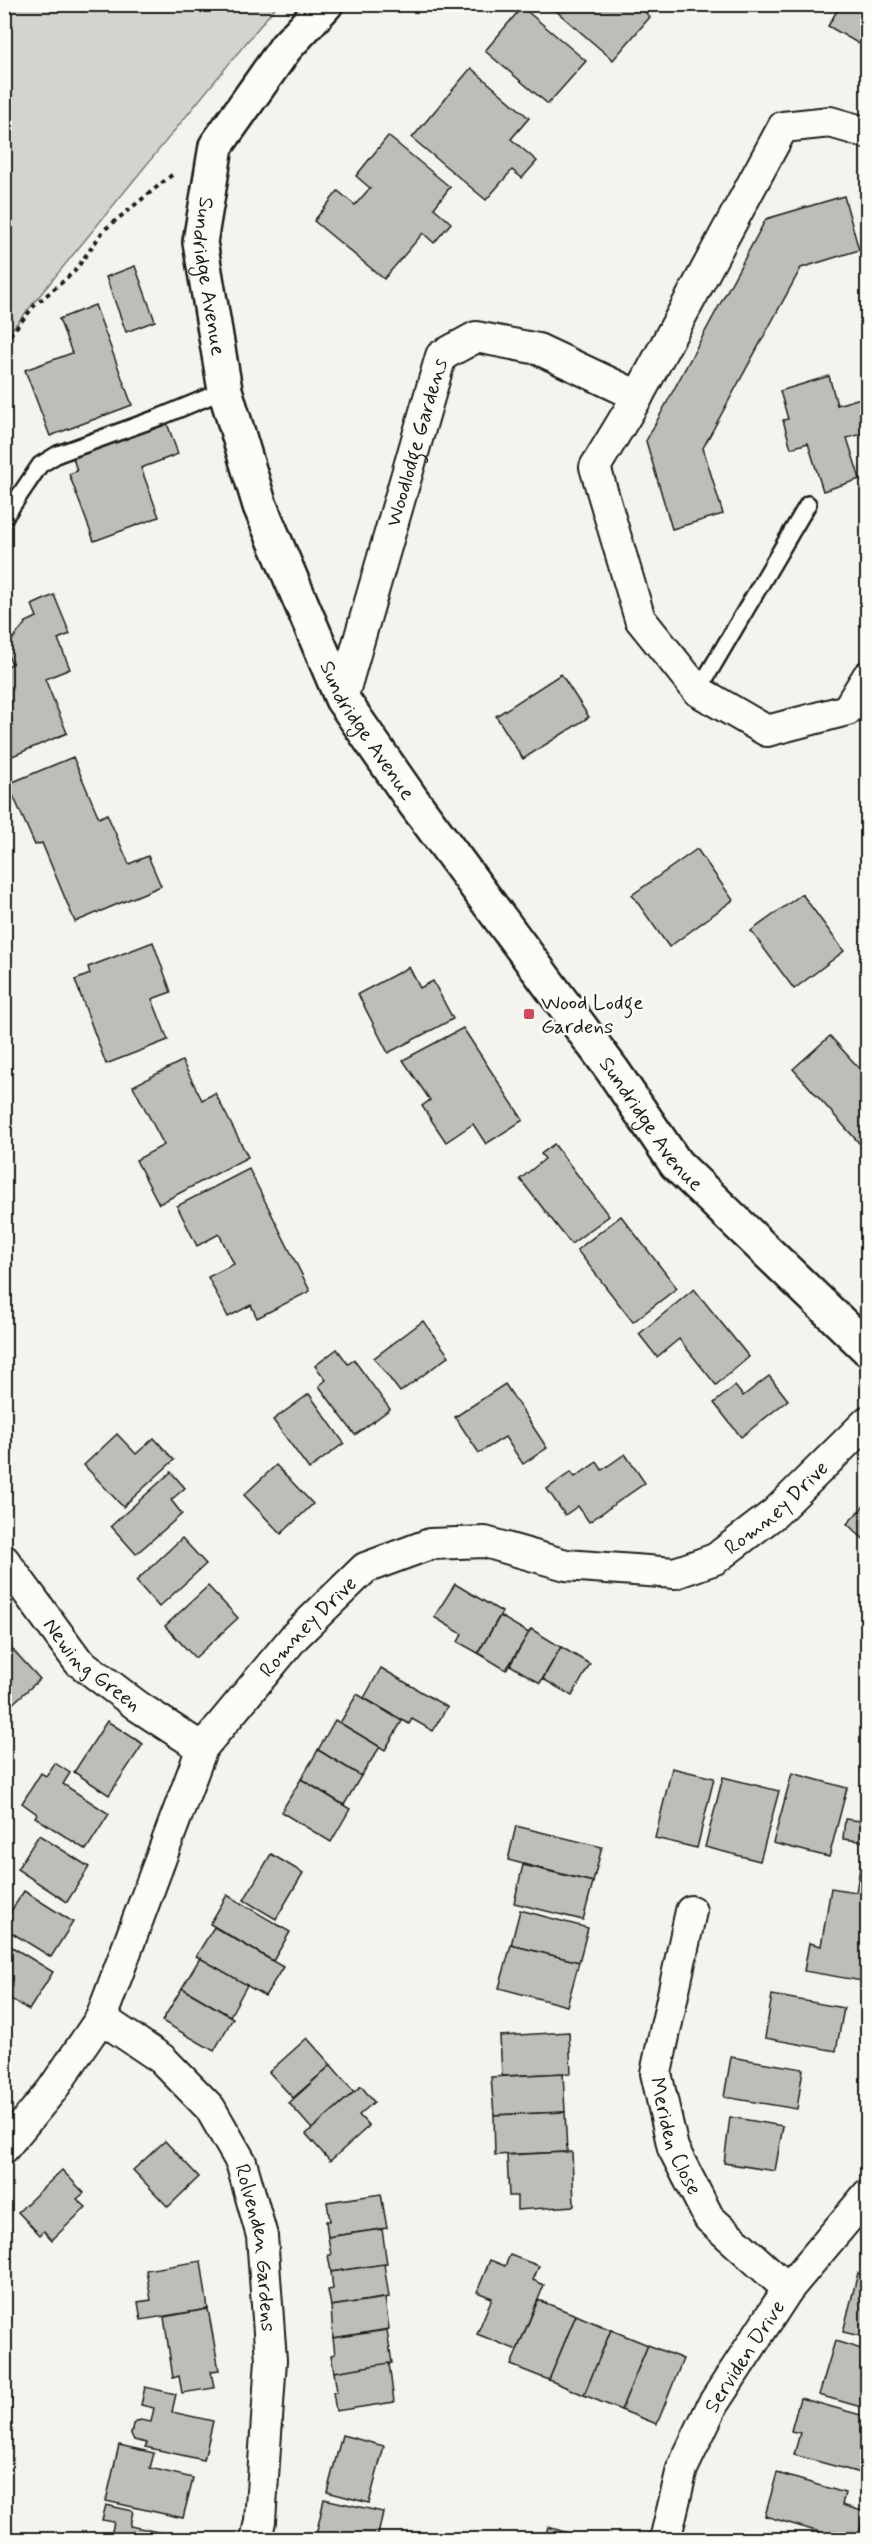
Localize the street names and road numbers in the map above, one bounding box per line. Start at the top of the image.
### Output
street label: Sundridge Avenue [185,195,232,358]
street label: Woodlodge Gardens [379,355,455,530]
street label: Sundridge Avenue [312,657,421,806]
street label: Sundridge Avenue [592,1051,709,1198]
street label: Romney Drive [719,1455,835,1562]
street label: Romney Drive [253,1570,363,1684]
street label: Newing Green [36,1613,147,1719]
street label: Meriden Close [642,2075,708,2200]
street label: Rolvenden Gardens [227,2161,282,2333]
street label: Serviden Drive [698,2295,792,2417]

